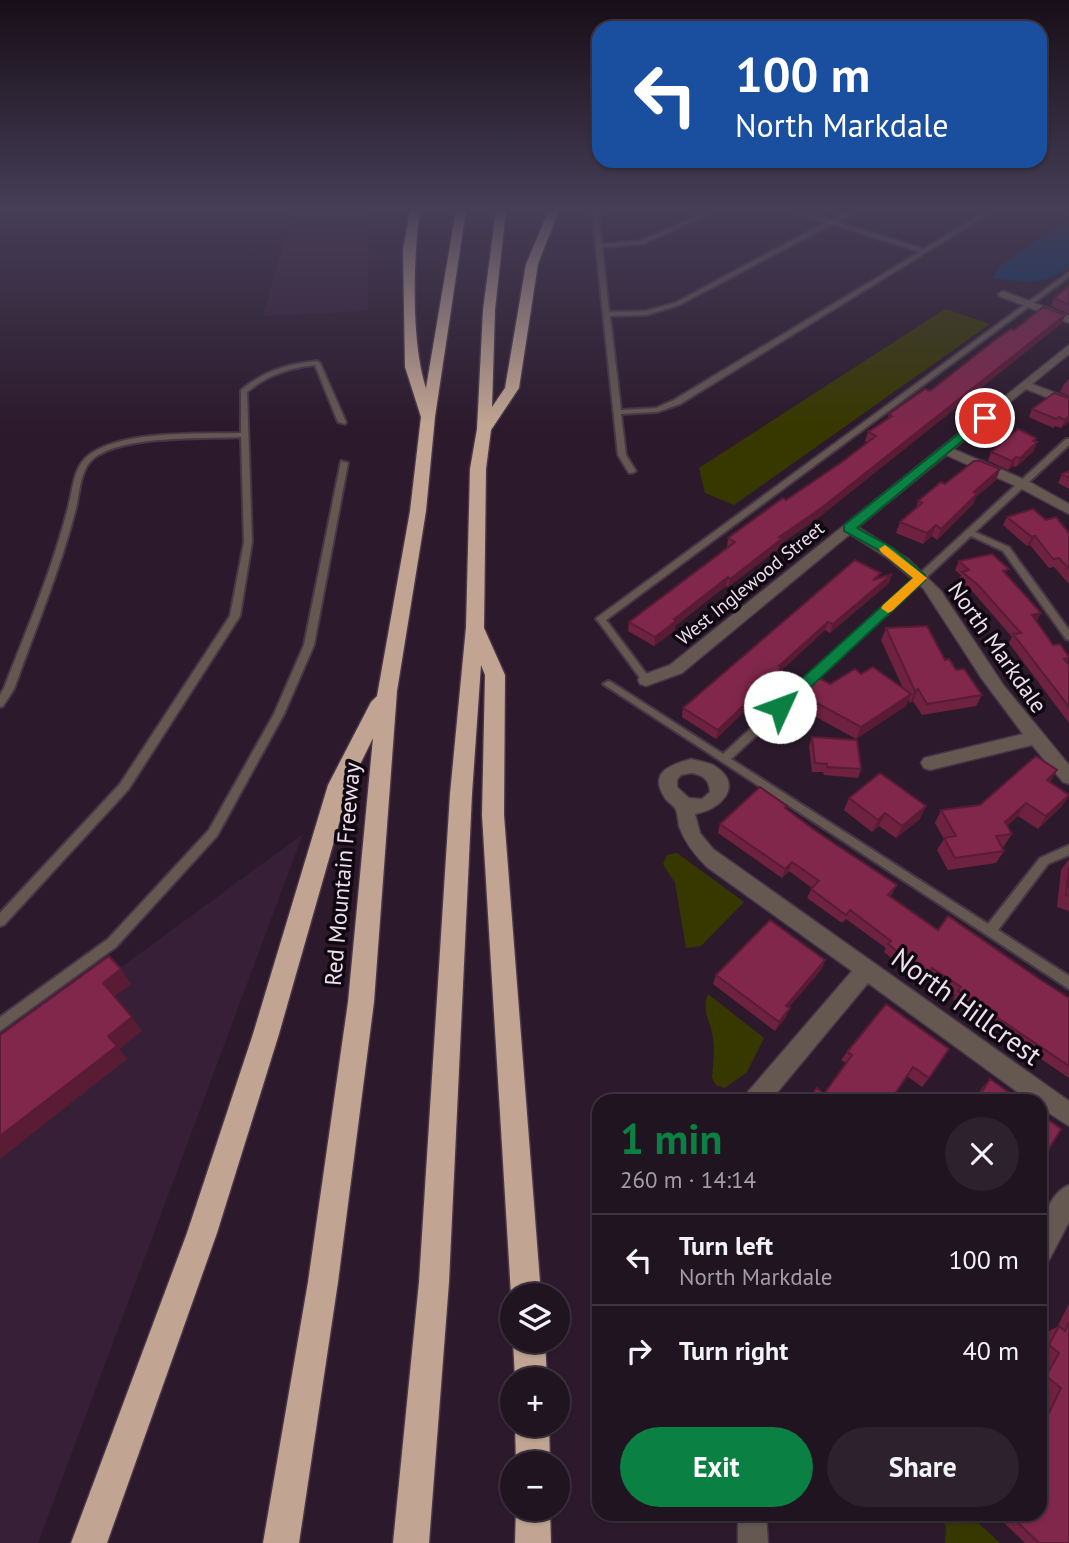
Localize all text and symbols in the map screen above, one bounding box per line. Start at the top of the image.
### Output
text: 100 m [735,42,870,106]
icon: left [620,49,711,140]
text: North Markdale [735,104,949,146]
pin [955,388,1015,448]
icon: arrive [966,399,1004,437]
street label: West Inglewood Street [671,516,829,650]
street label: North Markdale [942,576,1054,718]
position arrow [743,670,817,744]
street label: Red Mountain Freeway [318,761,366,987]
street label: North Hillcrest [885,939,1050,1073]
text: 1 min [620,1111,722,1166]
button: close [945,1117,1019,1191]
text: 260 m · 14:14 [620,1165,756,1194]
text: Turn left [679,1229,773,1262]
icon: left [620,1241,658,1279]
text: 100 m [948,1243,1019,1276]
text: North Markdale [679,1262,832,1291]
map controls [500,1283,570,1521]
button: layers [500,1283,570,1353]
icon: right [620,1332,658,1370]
text: Turn right [679,1334,788,1367]
text: 40 m [963,1334,1019,1367]
button: + [500,1367,570,1437]
button: Exit [620,1427,813,1507]
button: Share [827,1427,1019,1507]
button: − [500,1451,570,1521]

